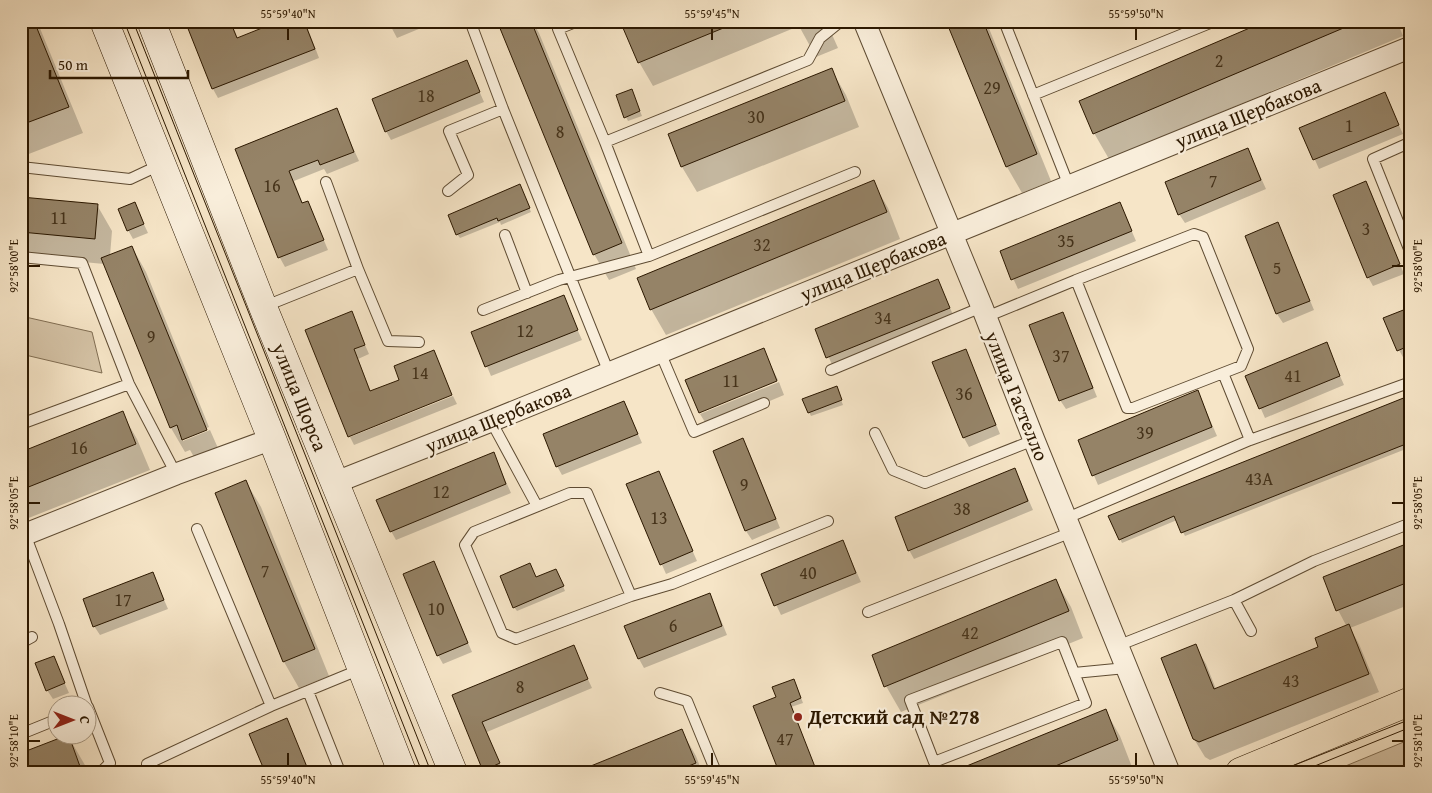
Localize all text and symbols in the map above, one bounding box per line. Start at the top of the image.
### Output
text: 55°59'40"N [260,5,316,22]
text: 55°59'45"N [684,5,740,22]
text: 55°59'50"N [1108,5,1164,22]
house number: 2 [1215,47,1223,74]
scale bar [50,48,188,80]
text: 50 m [58,54,89,75]
street label: улица Щербакова [1170,70,1326,155]
house number: 29 [983,74,1001,101]
house number: 18 [417,82,435,109]
house number: 30 [747,103,765,130]
house number: 1 [1345,112,1353,139]
house number: 8 [556,118,564,145]
house number: 7 [1209,167,1217,194]
house number: 16 [263,172,281,199]
house number: 11 [50,204,68,231]
house number: 3 [1362,215,1370,242]
street label: улица Щербакова [795,223,951,308]
house number: 35 [1057,227,1075,254]
house number: 32 [753,231,771,258]
text: 92°58'00"E [5,239,22,293]
text: 92°58'00"E [1409,239,1426,293]
house number: 5 [1273,254,1281,281]
house number: 34 [874,304,892,331]
house number: 12 [516,317,534,344]
house number: 9 [147,323,155,350]
street label: улица Гастелло [978,326,1057,465]
street label: улица Щорса [265,337,336,456]
house number: 37 [1052,342,1070,369]
house number: 14 [411,359,429,386]
house number: 41 [1284,362,1302,389]
house number: 11 [722,367,740,394]
street label: улица Щербакова [420,375,576,460]
house number: 36 [955,380,973,407]
house number: 39 [1136,419,1154,446]
house number: 16 [70,434,88,461]
house number: 43А [1245,465,1273,492]
house number: 9 [740,471,748,498]
text: 92°58'05"E [5,476,22,530]
text: 92°58'05"E [1409,476,1426,530]
house number: 12 [432,478,450,505]
house number: 38 [953,495,971,522]
house number: 13 [650,504,668,531]
house number: 7 [261,557,269,584]
house number: 40 [799,559,817,586]
house number: 17 [114,586,132,613]
house number: 10 [427,595,445,622]
house number: 6 [669,612,677,639]
house number: 42 [961,619,979,646]
house number: 43 [1282,667,1300,694]
house number: 8 [516,673,524,700]
north arrow [48,696,98,746]
place label: Детский сад №278 [807,702,980,731]
marker: Детский сад №278 [792,711,804,723]
text: 92°58'10"E [5,714,22,768]
text: 92°58'10"E [1409,714,1426,768]
text: С [75,716,95,724]
house number: 47 [776,725,794,752]
text: 55°59'40"N [260,771,316,788]
text: 55°59'45"N [684,771,740,788]
text: 55°59'50"N [1108,771,1164,788]

